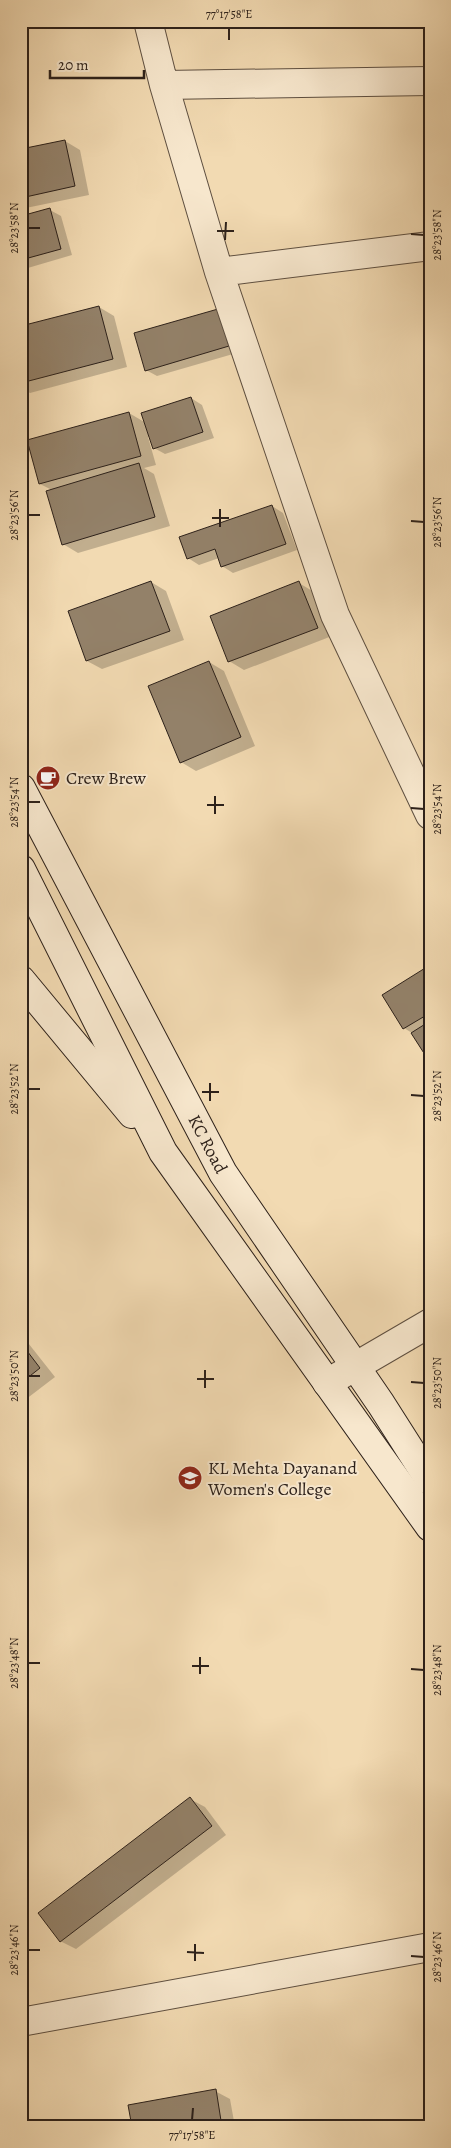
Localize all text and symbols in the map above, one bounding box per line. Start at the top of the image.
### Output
text: 77°17'58"E [206,6,252,22]
scale bar [50,48,144,80]
text: 20 m [58,55,89,75]
text: 28°23'58"N [6,202,22,254]
text: 28°23'58"N [429,209,445,261]
text: 28°23'56"N [6,489,22,540]
text: 28°23'56"N [429,496,445,547]
cafe icon: Crew Brew [35,765,61,791]
place label: Crew Brew [66,766,146,790]
text: 28°23'54"N [6,776,22,827]
text: 28°23'54"N [429,783,445,834]
text: 28°23'52"N [6,1063,22,1115]
text: 28°23'52"N [429,1070,445,1122]
street label: KC Road [182,1110,233,1178]
text: 28°23'50"N [6,1350,22,1402]
text: 28°23'50"N [429,1357,445,1409]
place label: KL Mehta Dayanand Women's College [207,1456,357,1501]
school or university icon: KL Mehta Dayanand Women's College [177,1465,203,1491]
text: 28°23'48"N [6,1637,22,1689]
text: 28°23'48"N [429,1644,445,1696]
text: 28°23'46"N [6,1924,22,1976]
text: 28°23'46"N [429,1931,445,1983]
text: 77°17'58"E [169,2127,215,2143]

